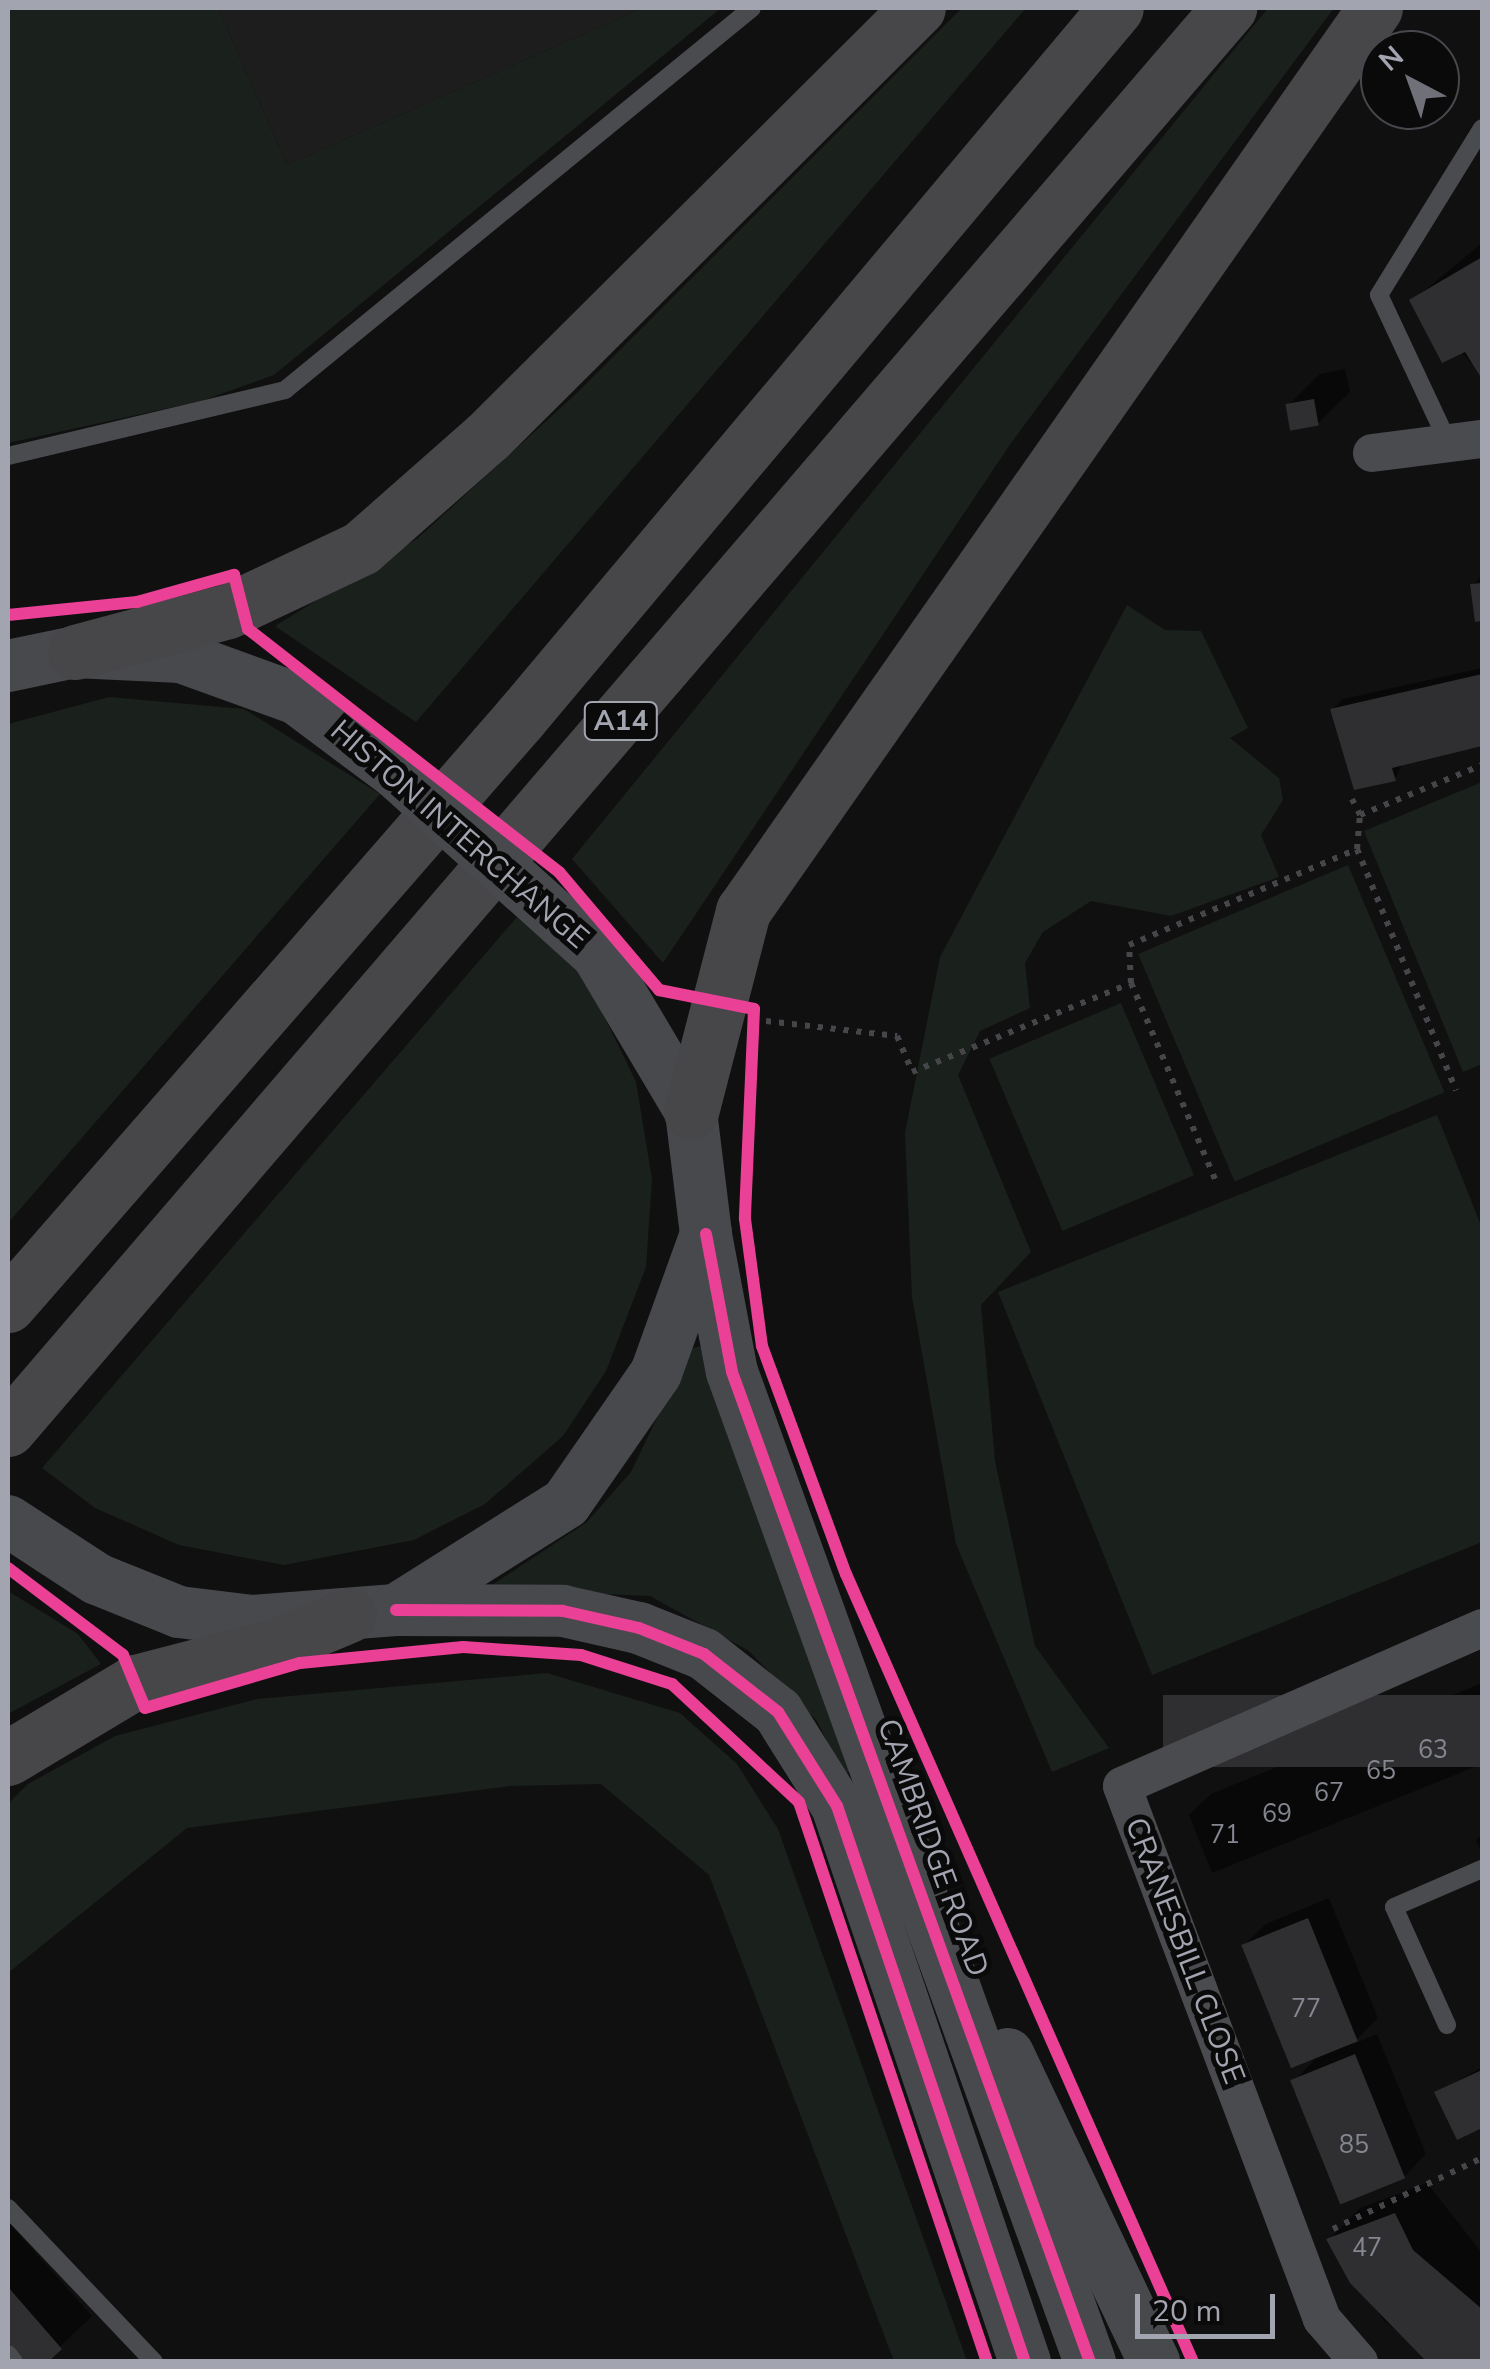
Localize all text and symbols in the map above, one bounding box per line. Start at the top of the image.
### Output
north arrow [1360,30,1460,130]
text: N [1371,38,1412,80]
road number: A14 [584,698,658,744]
street label: HISTON INTERCHANGE [323,713,595,957]
street label: CAMBRIDGE ROAD [869,1714,995,1982]
house number: 63 [1418,1735,1448,1765]
house number: 65 [1366,1756,1396,1786]
house number: 67 [1314,1778,1344,1808]
house number: 69 [1262,1799,1292,1829]
street label: CRANESBILL CLOSE [1117,1813,1251,2089]
house number: 71 [1210,1820,1240,1850]
house number: 77 [1291,1994,1321,2024]
house number: 85 [1339,2130,1369,2160]
house number: 47 [1352,2233,1382,2263]
scale bar [1140,2274,1280,2336]
text: 20 m [1152,2291,1221,2332]

